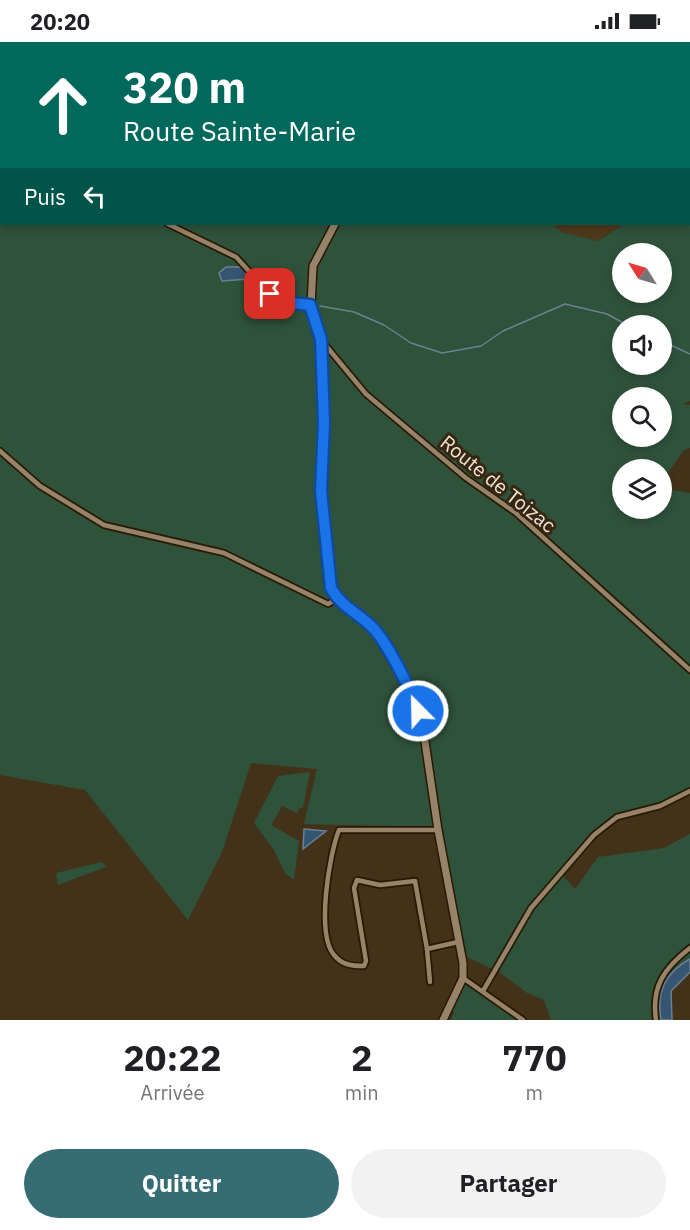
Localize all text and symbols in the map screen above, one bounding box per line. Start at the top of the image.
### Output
text: 20:20 [30,7,90,36]
text: 320 m [123,60,246,115]
icon: ahead [24,66,102,144]
text: Route Sainte-Marie [123,113,356,148]
icon: left [78,180,111,213]
text: Puis [24,182,66,211]
north arrow [612,243,672,303]
map controls [612,243,672,519]
pin [244,268,295,319]
icon: arrive [253,277,286,310]
button: sound [612,315,672,375]
button: search [612,387,672,447]
street label: Route de Toizac [435,429,562,539]
button: layers [612,459,672,519]
position arrow [386,679,450,743]
text: 20:22 [123,1034,222,1081]
text: 2 [351,1034,373,1081]
text: 770 [502,1034,567,1081]
text: Arrivée [140,1079,204,1106]
text: min [345,1079,379,1106]
text: m [526,1079,543,1106]
button: Quitter [24,1149,339,1218]
button: Partager [351,1149,666,1218]

